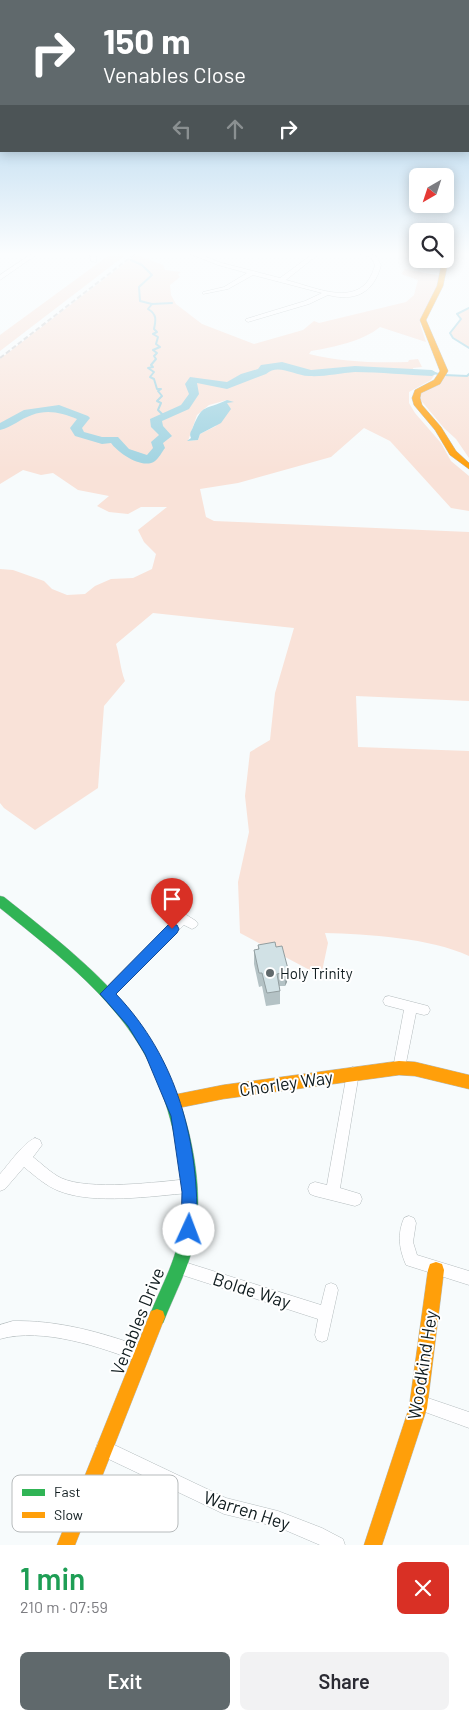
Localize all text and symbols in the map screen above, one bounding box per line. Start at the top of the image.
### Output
text: 150 m [103,19,190,61]
icon: right [20,20,85,85]
text: Venables Close [103,61,246,87]
icon: left [168,115,196,143]
icon: ahead [221,115,249,143]
icon: right [274,115,302,143]
north arrow [409,168,454,212]
map controls [409,168,454,268]
button: search [409,223,454,268]
pin [151,878,193,929]
icon: arrive [158,885,186,913]
place label: Holy Trinity [280,964,353,982]
marker: Holy Trinity [264,967,276,979]
street label: Chorley Way [238,1066,334,1100]
position arrow [162,1203,214,1255]
street label: Venables Drive [105,1264,169,1378]
street label: Bolde Way [210,1267,294,1313]
street label: Woodkind Hey [402,1309,442,1421]
legend [12,1475,178,1532]
text: Fast [54,1483,80,1500]
street label: Warren Hey [201,1486,293,1534]
text: Slow [54,1506,83,1523]
text: 1 min [20,1560,85,1596]
button: close [397,1562,449,1614]
text: 210 m · 07:59 [20,1597,108,1616]
button: Exit [20,1652,230,1710]
button: Share [240,1652,449,1710]

